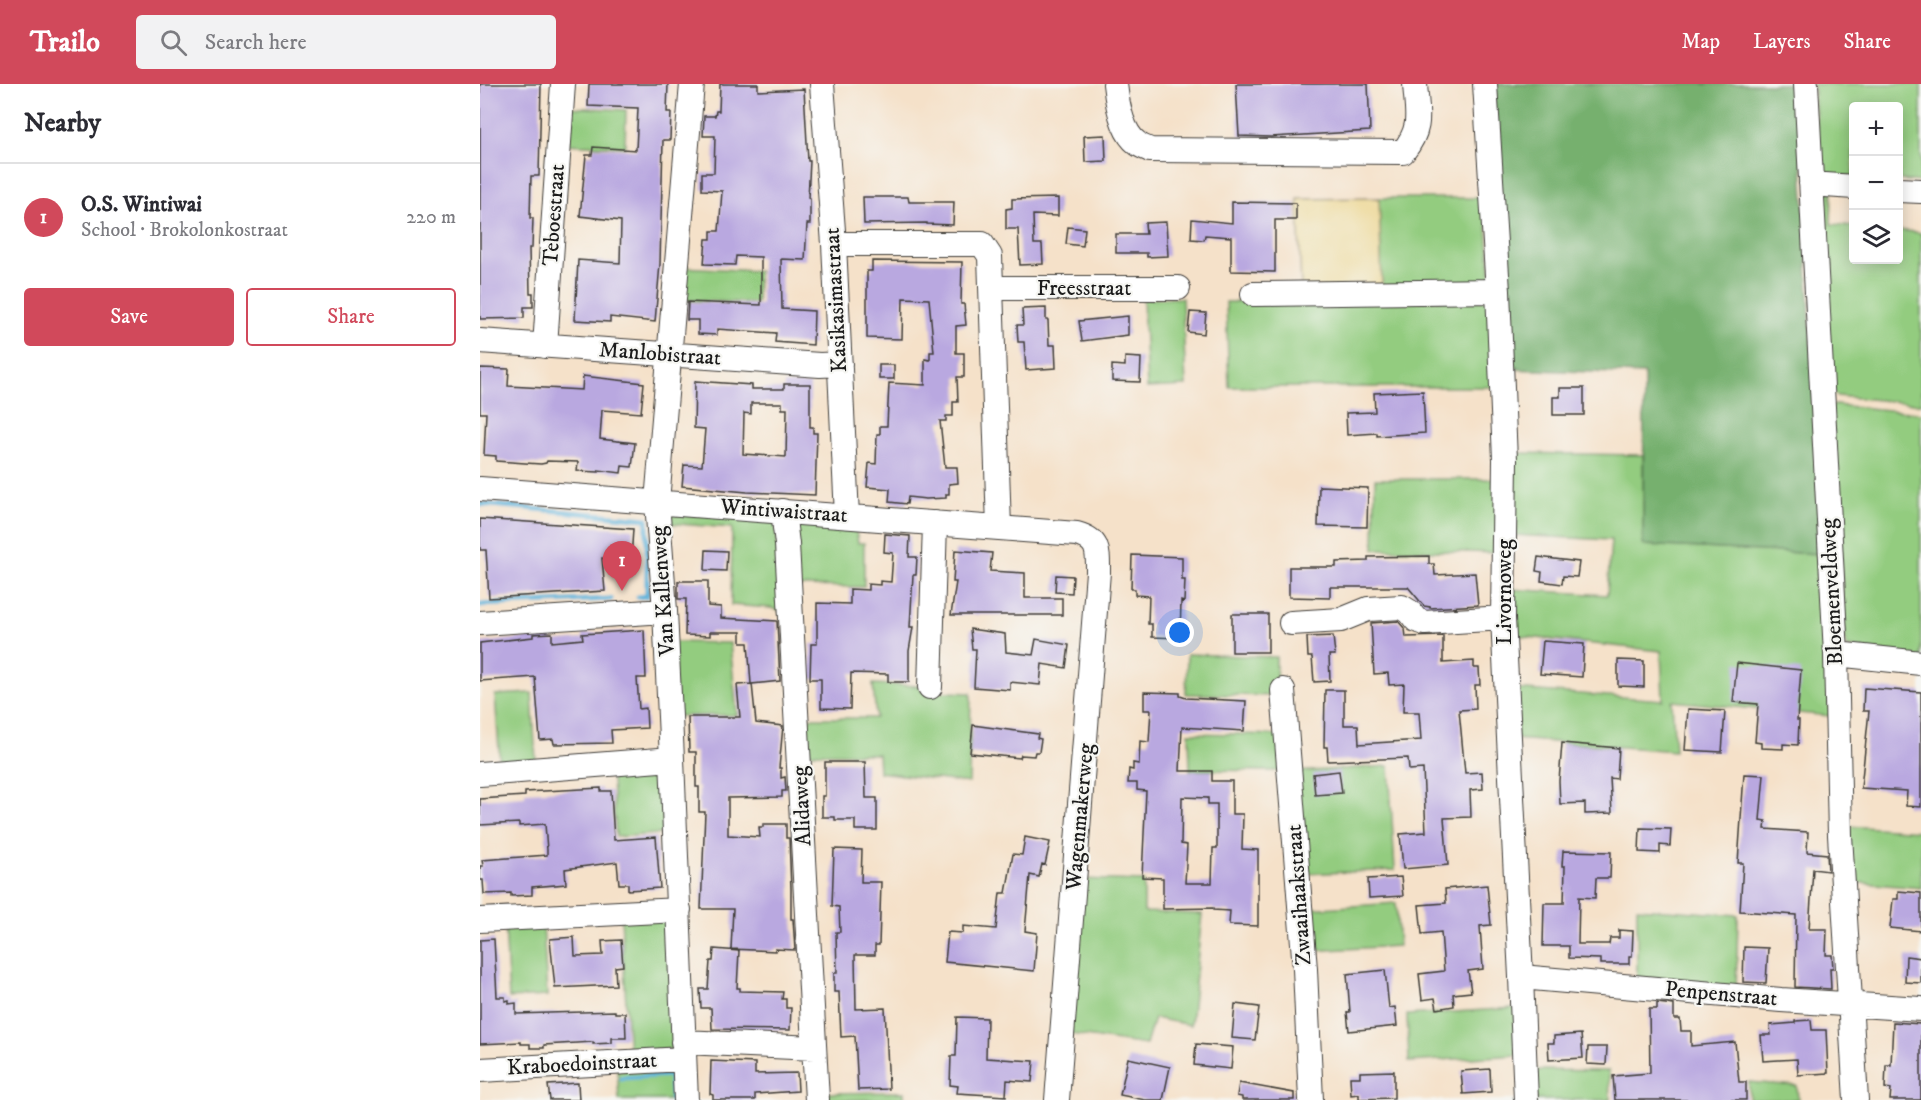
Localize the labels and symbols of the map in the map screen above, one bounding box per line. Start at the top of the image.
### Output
street label: Teboestraat [537,163,571,267]
street label: Kasikasimastraat [819,227,853,373]
street label: Freesstraat [1037,275,1131,302]
street label: Manlobistraat [598,336,722,372]
street label: Wintiwaistraat [719,493,848,529]
street label: Bloemenveldweg [1815,518,1849,666]
street label: Van Kallenweg [645,525,681,658]
street label: Livornoweg [1491,539,1518,645]
pin: 1 [602,542,642,591]
your location [1165,618,1194,647]
street label: Wagenmakerweg [1060,742,1100,893]
street label: Alidaweg [786,765,818,847]
street label: Zwaaihaakstraat [1281,823,1317,967]
street label: Penpenstraat [1664,976,1778,1012]
street label: Kraboedoinstraat [506,1047,658,1081]

